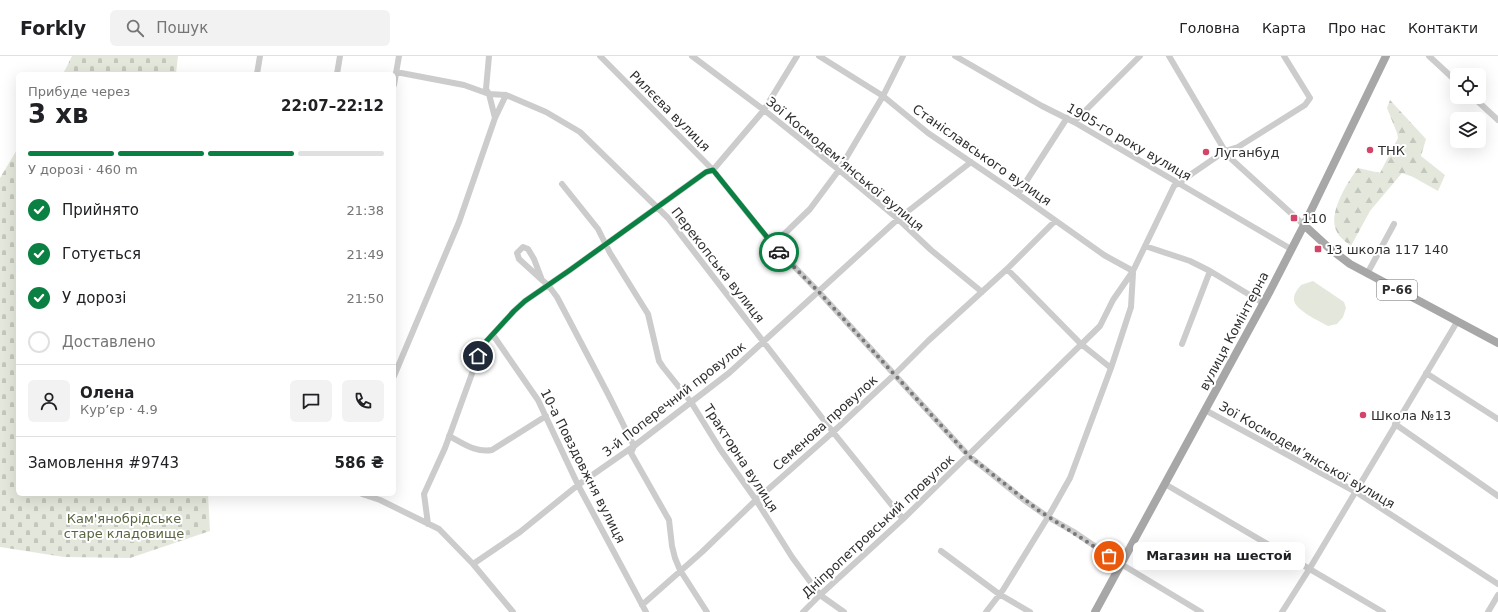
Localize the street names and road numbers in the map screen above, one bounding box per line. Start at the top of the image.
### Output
street label: Рилєєва вулиця [627,68,713,154]
street label: Зої Космодем’янської вулиця [763,94,927,234]
street label: 1905-го року вулиця [1064,100,1194,184]
street label: Станіславського вулиця [910,101,1054,209]
street label: Перекопська вулиця [668,204,768,326]
street label: вулиця Комінтерна [1196,269,1272,393]
road number: Р-66 [1377,280,1417,300]
street label: 3-й Поперечний провулок [599,338,749,460]
street label: Семенова провулок [770,372,880,474]
street label: 10-а Повздовжня вулиця [537,386,629,546]
street label: Зої Космодем’янської вулиця [1216,398,1398,512]
street label: Тракторна вулиця [700,401,781,515]
street label: Дніпропетровський провулок [799,451,957,601]

